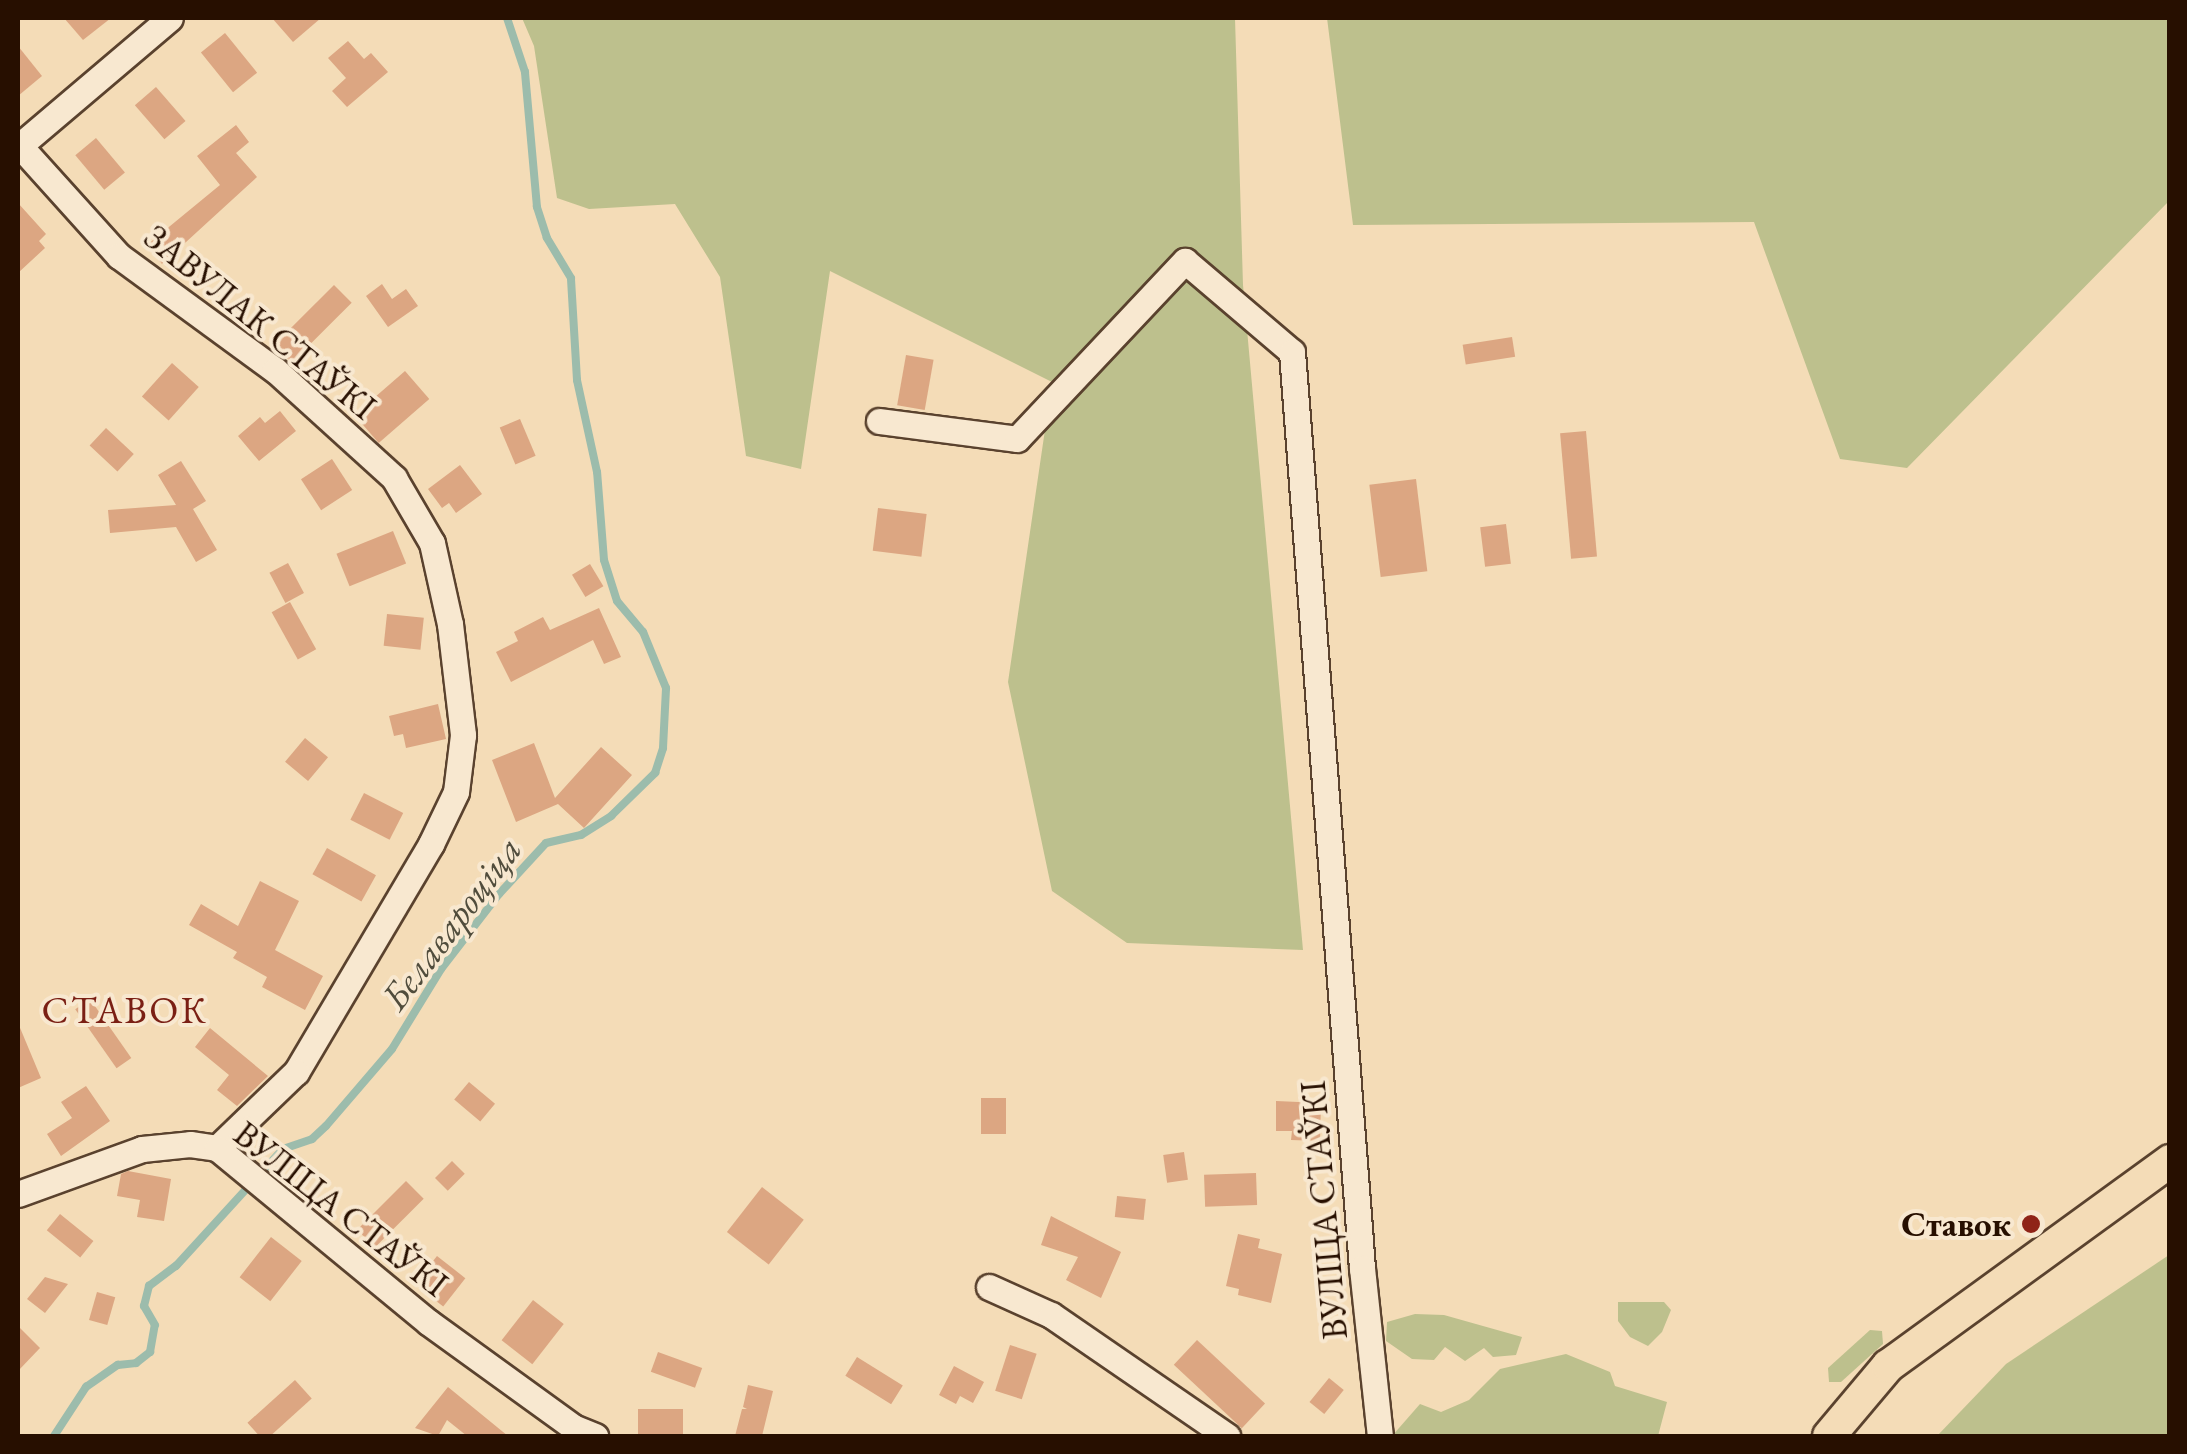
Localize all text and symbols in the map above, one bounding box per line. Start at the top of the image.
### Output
street label: ЗАВУЛАК СТАЎКІ [136,216,384,428]
water label: Белавароціца [371,827,531,1019]
district label: СТАВОК [42,987,208,1033]
street label: ВУЛІЦА СТАЎКІ [1292,1079,1356,1341]
street label: ВУЛІЦА СТАЎКІ [226,1113,456,1305]
place label: Ставок [1901,1203,2011,1245]
marker: Ставок [2020,1213,2042,1235]

